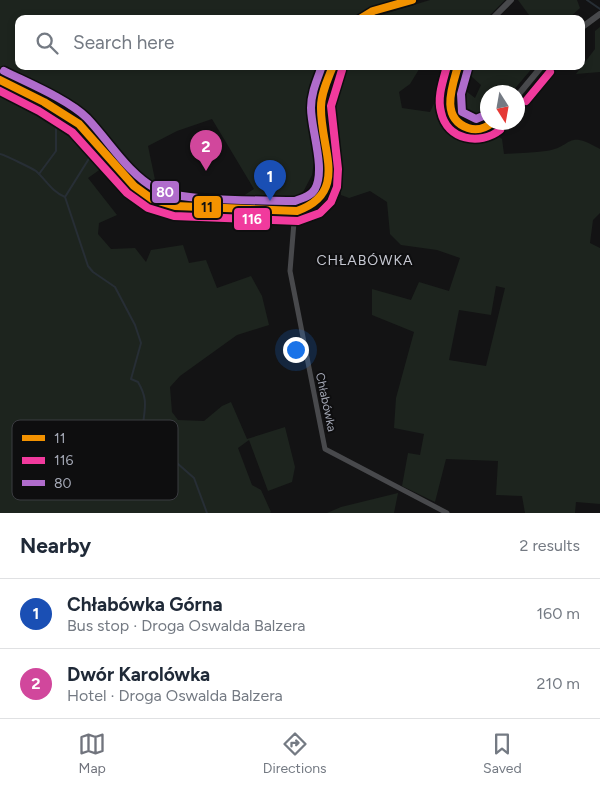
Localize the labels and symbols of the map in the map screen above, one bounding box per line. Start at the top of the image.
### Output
north arrow [480,85,525,130]
pin: 2 [190,130,222,171]
pin: 1 [254,160,286,201]
line badge: 80 [151,180,180,204]
text: 80 [156,184,174,201]
line badge: 11 [193,195,222,219]
text: 11 [201,199,213,216]
line badge: 116 [233,207,271,231]
text: 116 [242,211,262,228]
district label: CHŁABÓWKA [316,252,414,269]
your location [283,337,309,363]
street label: Chłabówka [313,371,339,433]
legend [12,420,178,500]
text: 11 [54,430,66,447]
text: 116 [54,452,74,469]
text: 80 [54,475,72,492]

